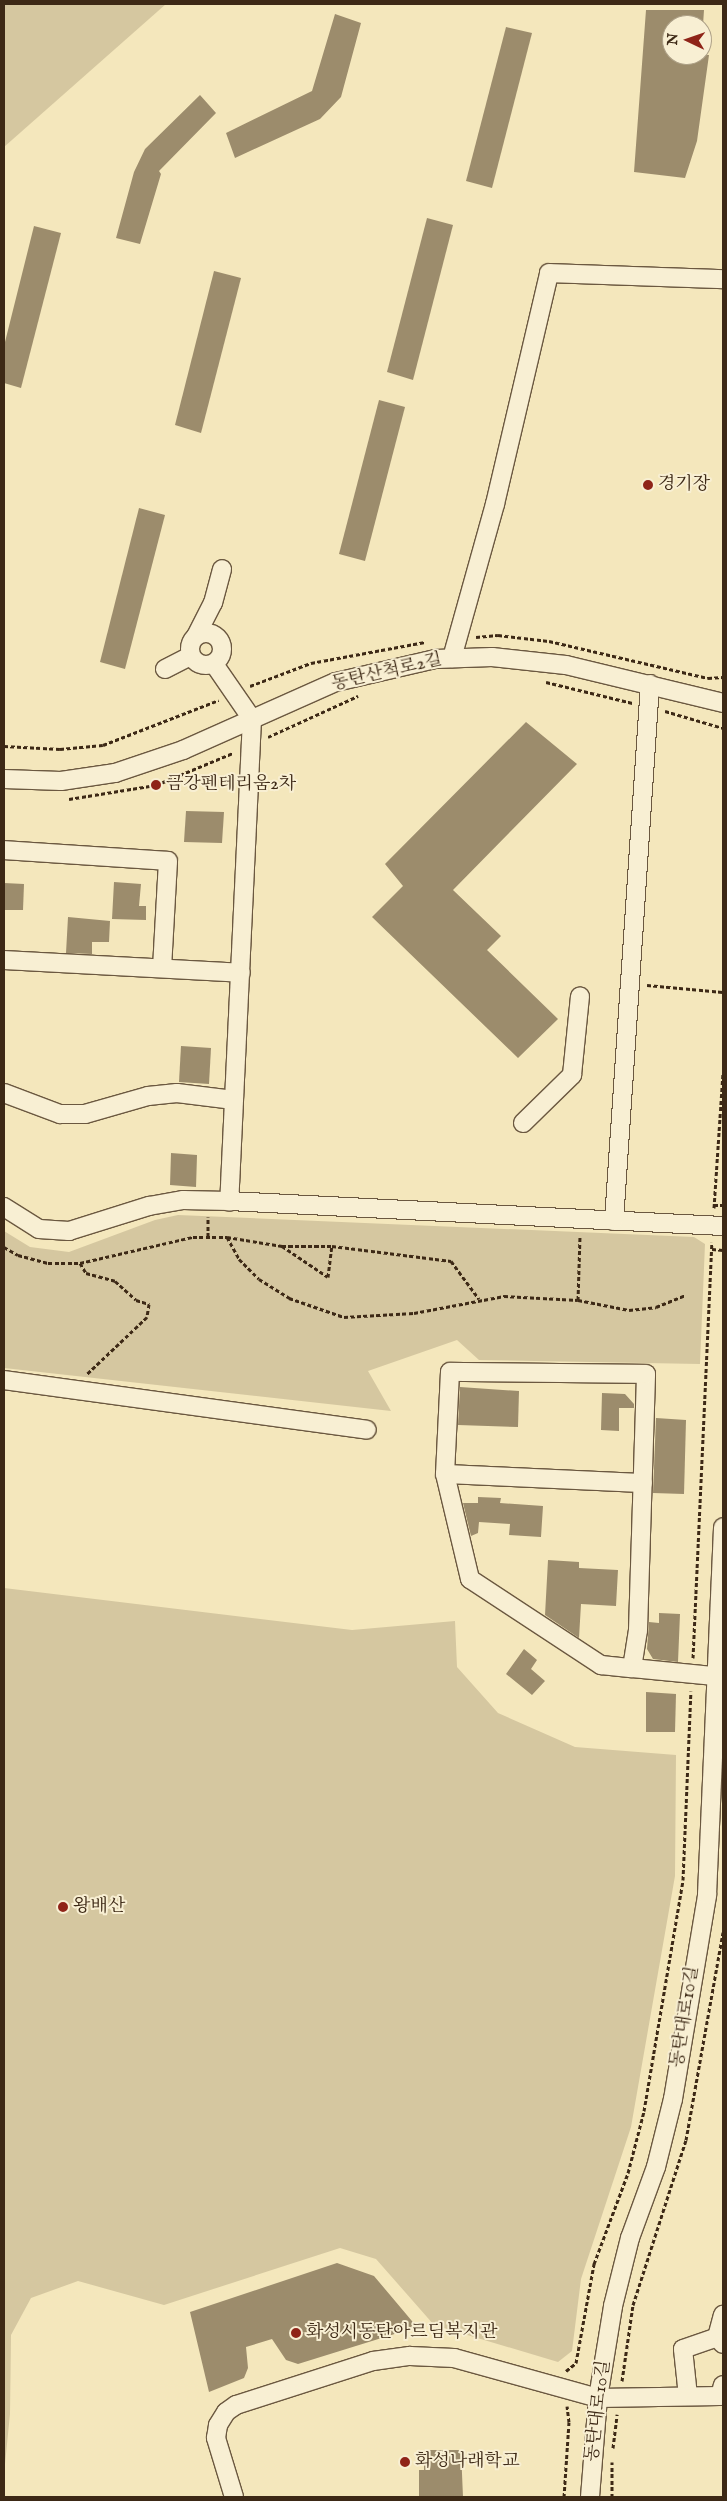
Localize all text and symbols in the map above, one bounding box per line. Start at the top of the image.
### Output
north arrow [662,15,712,65]
text: N [664,33,682,46]
place label: 경기장 [658,474,710,496]
marker: 경기장 [642,479,654,491]
street label: 동탄산척로2길 [330,650,444,696]
place label: 금강펜테리움2차 [166,774,296,796]
marker: 금강펜테리움2차 [150,779,162,791]
place label: 왕배산 [73,1896,125,1918]
marker: 왕배산 [57,1901,69,1913]
street label: 동탄대로10길 [667,1965,705,2069]
place label: 화성시동탄아르딤복지관 [306,2322,497,2344]
marker: 화성시동탄아르딤복지관 [290,2327,302,2339]
street label: 동탄대로10길 [582,2359,616,2463]
place label: 화성나래학교 [415,2451,519,2473]
marker: 화성나래학교 [399,2456,411,2468]

